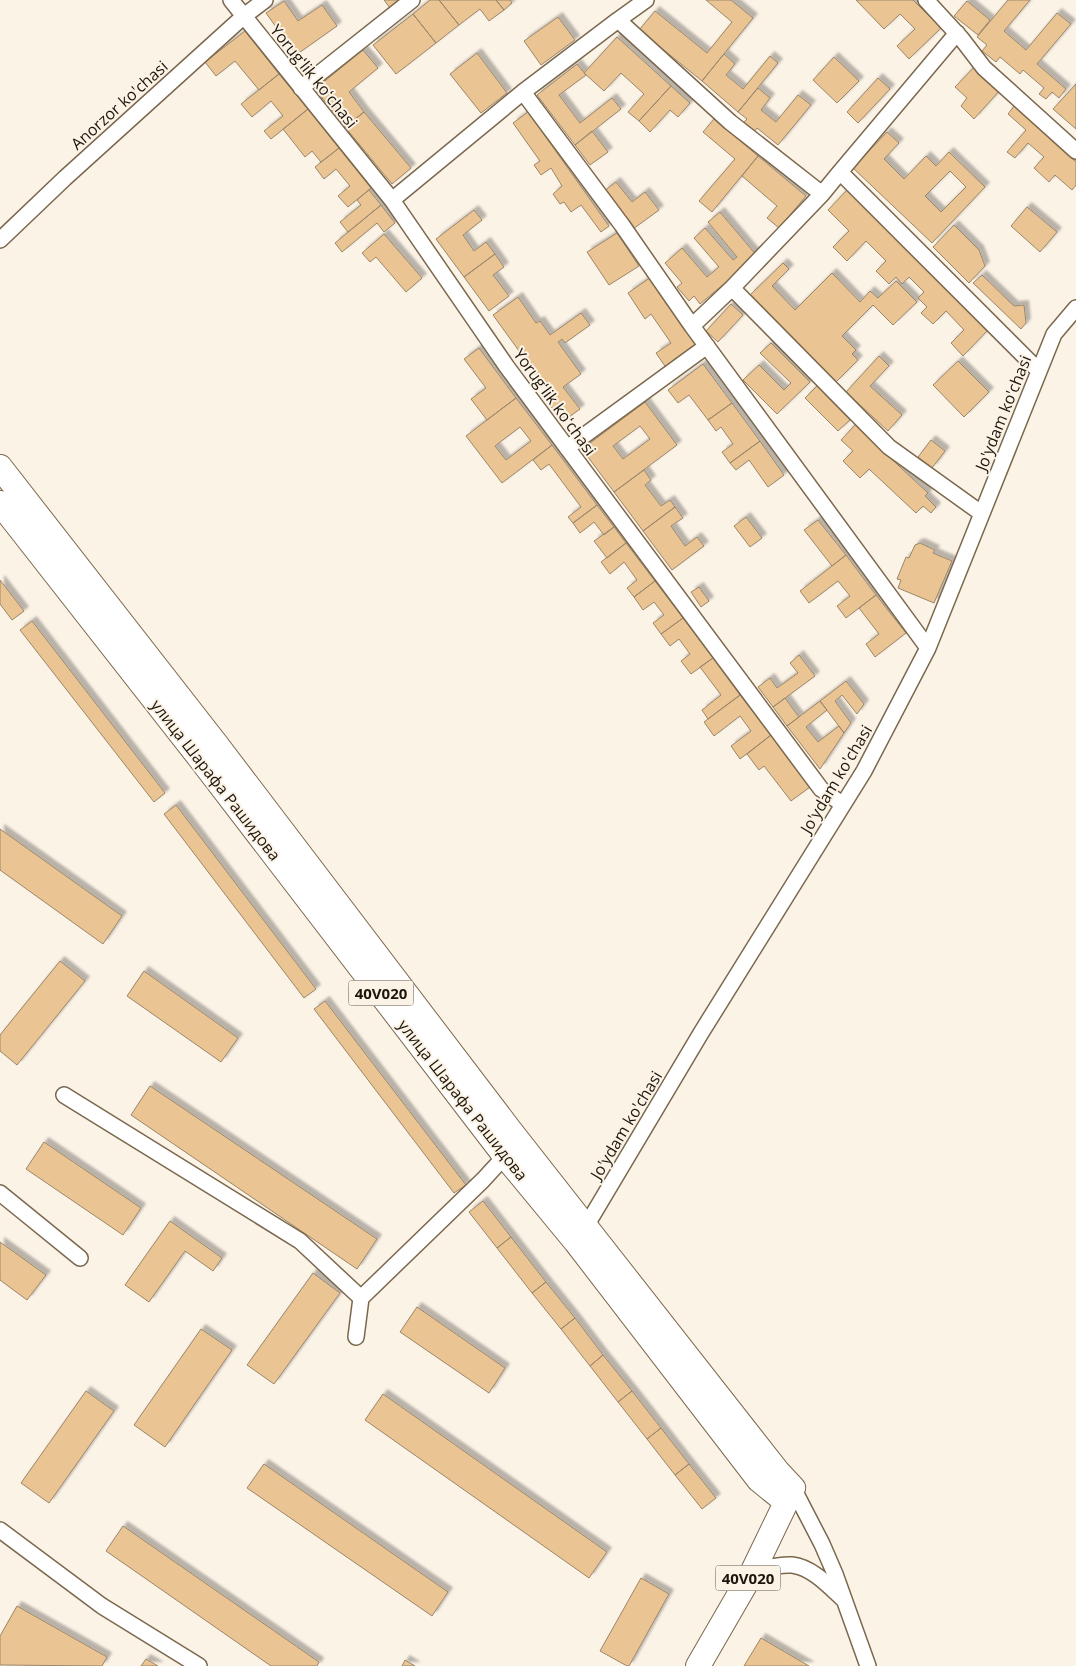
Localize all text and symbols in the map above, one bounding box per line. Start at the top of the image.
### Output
street label: Yorugʻlik koʻchasi [265,20,363,132]
street label: Anorzor ko'chasi [66,56,172,154]
street label: Yorugʻlik koʻchasi [509,344,601,460]
street label: Jo'ydam ko'chasi [969,352,1036,476]
street label: улица Шарафа Рашидова [146,695,286,865]
street label: Jo'ydam ko'chasi [794,721,877,839]
road number: 40V020 [348,980,414,1006]
street label: улица Шарафа Рашидова [393,1015,533,1185]
street label: Jo'ydam ko'chasi [584,1067,667,1185]
road number: 40V020 [716,1566,780,1590]

